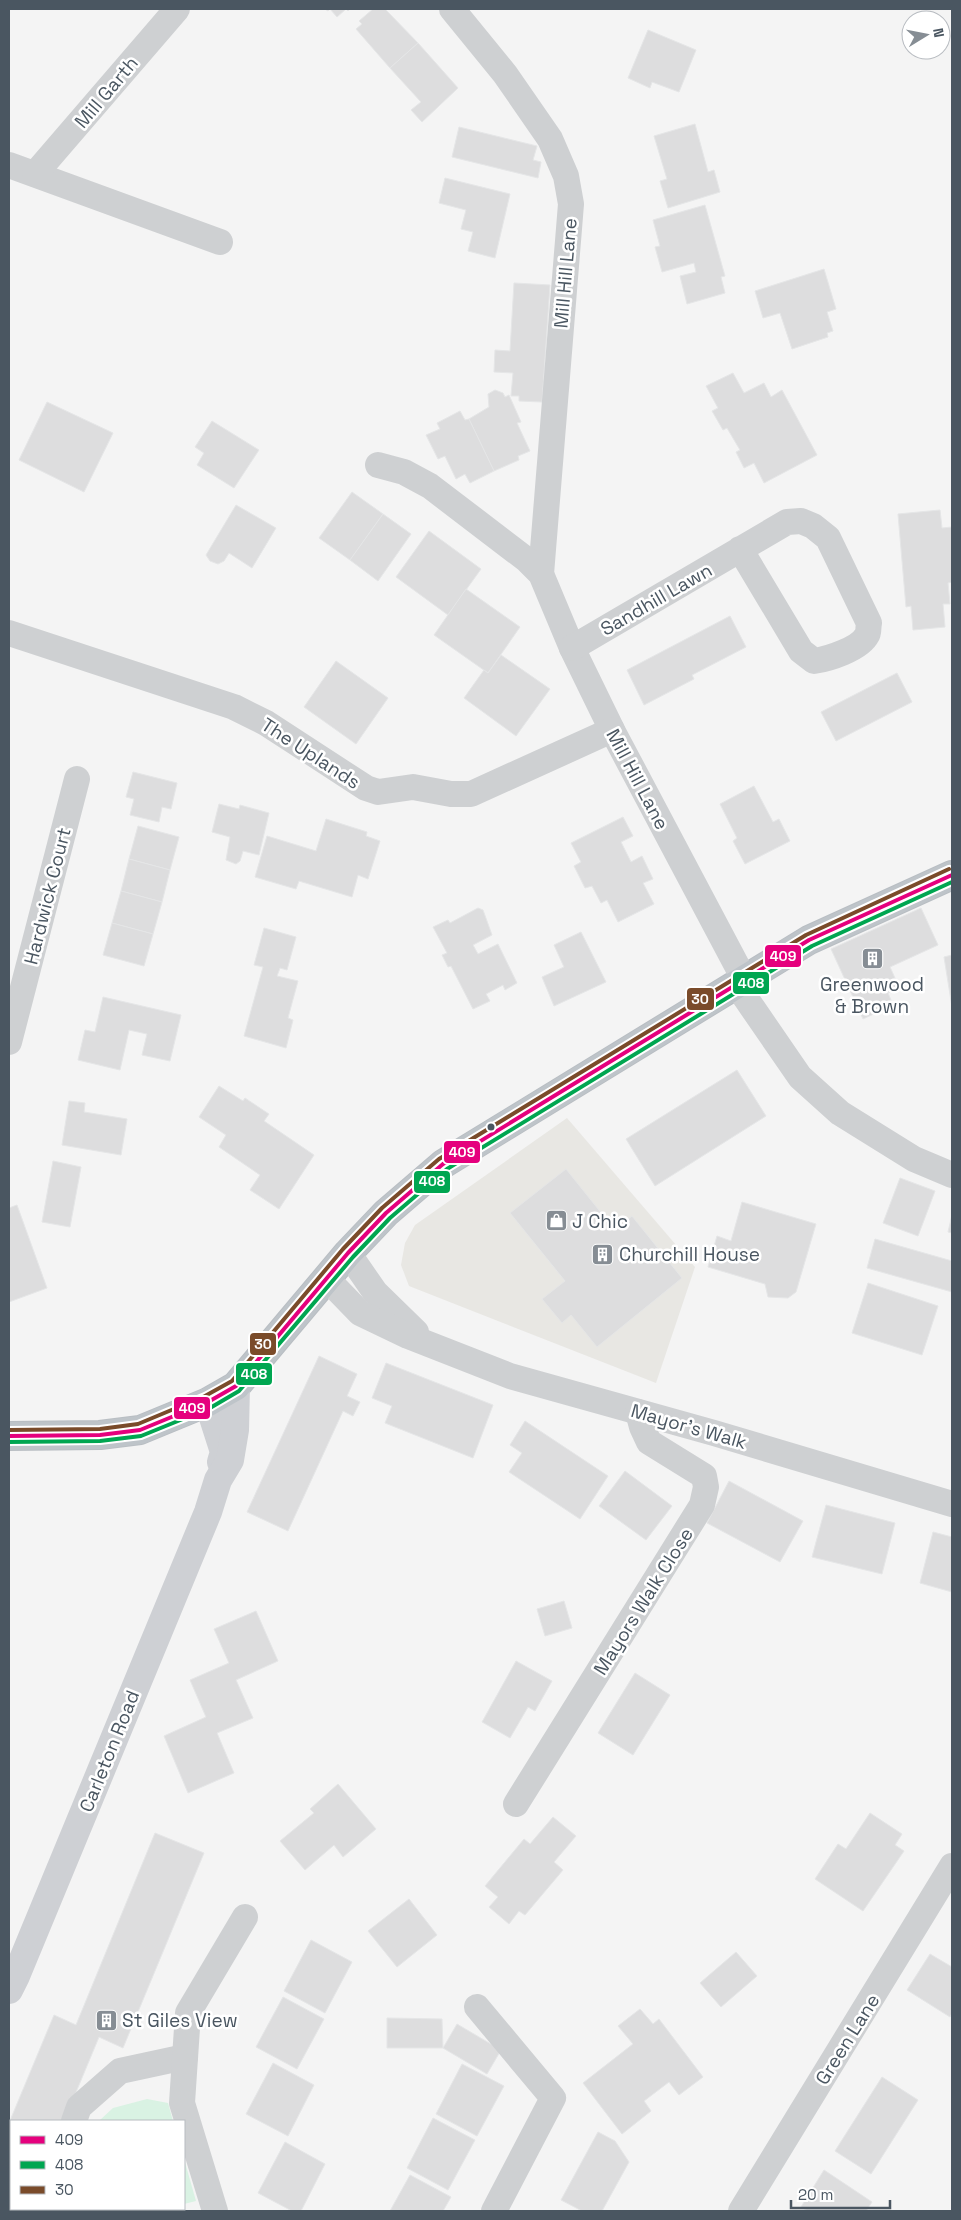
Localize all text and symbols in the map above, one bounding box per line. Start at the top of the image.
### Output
north arrow [901,10,951,60]
text: N [929,27,948,39]
street label: Mill Garth [69,51,144,133]
street label: Mill Hill Lane [548,217,583,329]
street label: Sandhill Lawn [596,557,717,641]
street label: The Uplands [256,712,365,795]
street label: Mill Hill Lane [601,724,675,834]
street label: Hardwick Court [18,825,77,967]
line badge: 409 [764,944,802,968]
building icon: Greenwood & Brown [860,946,884,970]
text: 409 [770,947,796,965]
line badge: 408 [732,971,770,995]
place label: Greenwood & Brown [820,972,924,1019]
text: 408 [738,974,765,992]
line badge: 30 [686,987,715,1011]
text: 30 [691,990,709,1008]
unlabelled marker [486,1122,496,1132]
line badge: 409 [443,1140,481,1164]
text: 409 [449,1143,475,1161]
line badge: 408 [413,1170,451,1194]
text: 408 [419,1172,446,1190]
shop icon: J Chic [544,1209,568,1233]
place label: J Chic [572,1209,628,1234]
building icon: Churchill House [591,1242,615,1266]
place label: Churchill House [619,1242,760,1267]
line badge: 30 [249,1332,277,1356]
text: 30 [254,1335,272,1353]
line badge: 408 [235,1362,273,1386]
text: 408 [241,1365,268,1383]
line badge: 409 [173,1396,211,1420]
street label: Mayor's Walk [628,1398,750,1455]
text: 409 [179,1399,205,1417]
street label: Mayors Walk Close [588,1523,699,1680]
street label: Carleton Road [74,1687,145,1816]
street label: Green Lane [810,1989,885,2089]
building icon: St Giles View [94,2008,118,2032]
place label: St Giles View [122,2008,238,2033]
legend [10,2120,185,2210]
text: 409 [55,2130,83,2149]
text: 408 [55,2155,83,2174]
scale bar [791,2178,890,2210]
text: 30 [55,2180,74,2199]
text: 20 m [798,2185,833,2204]

